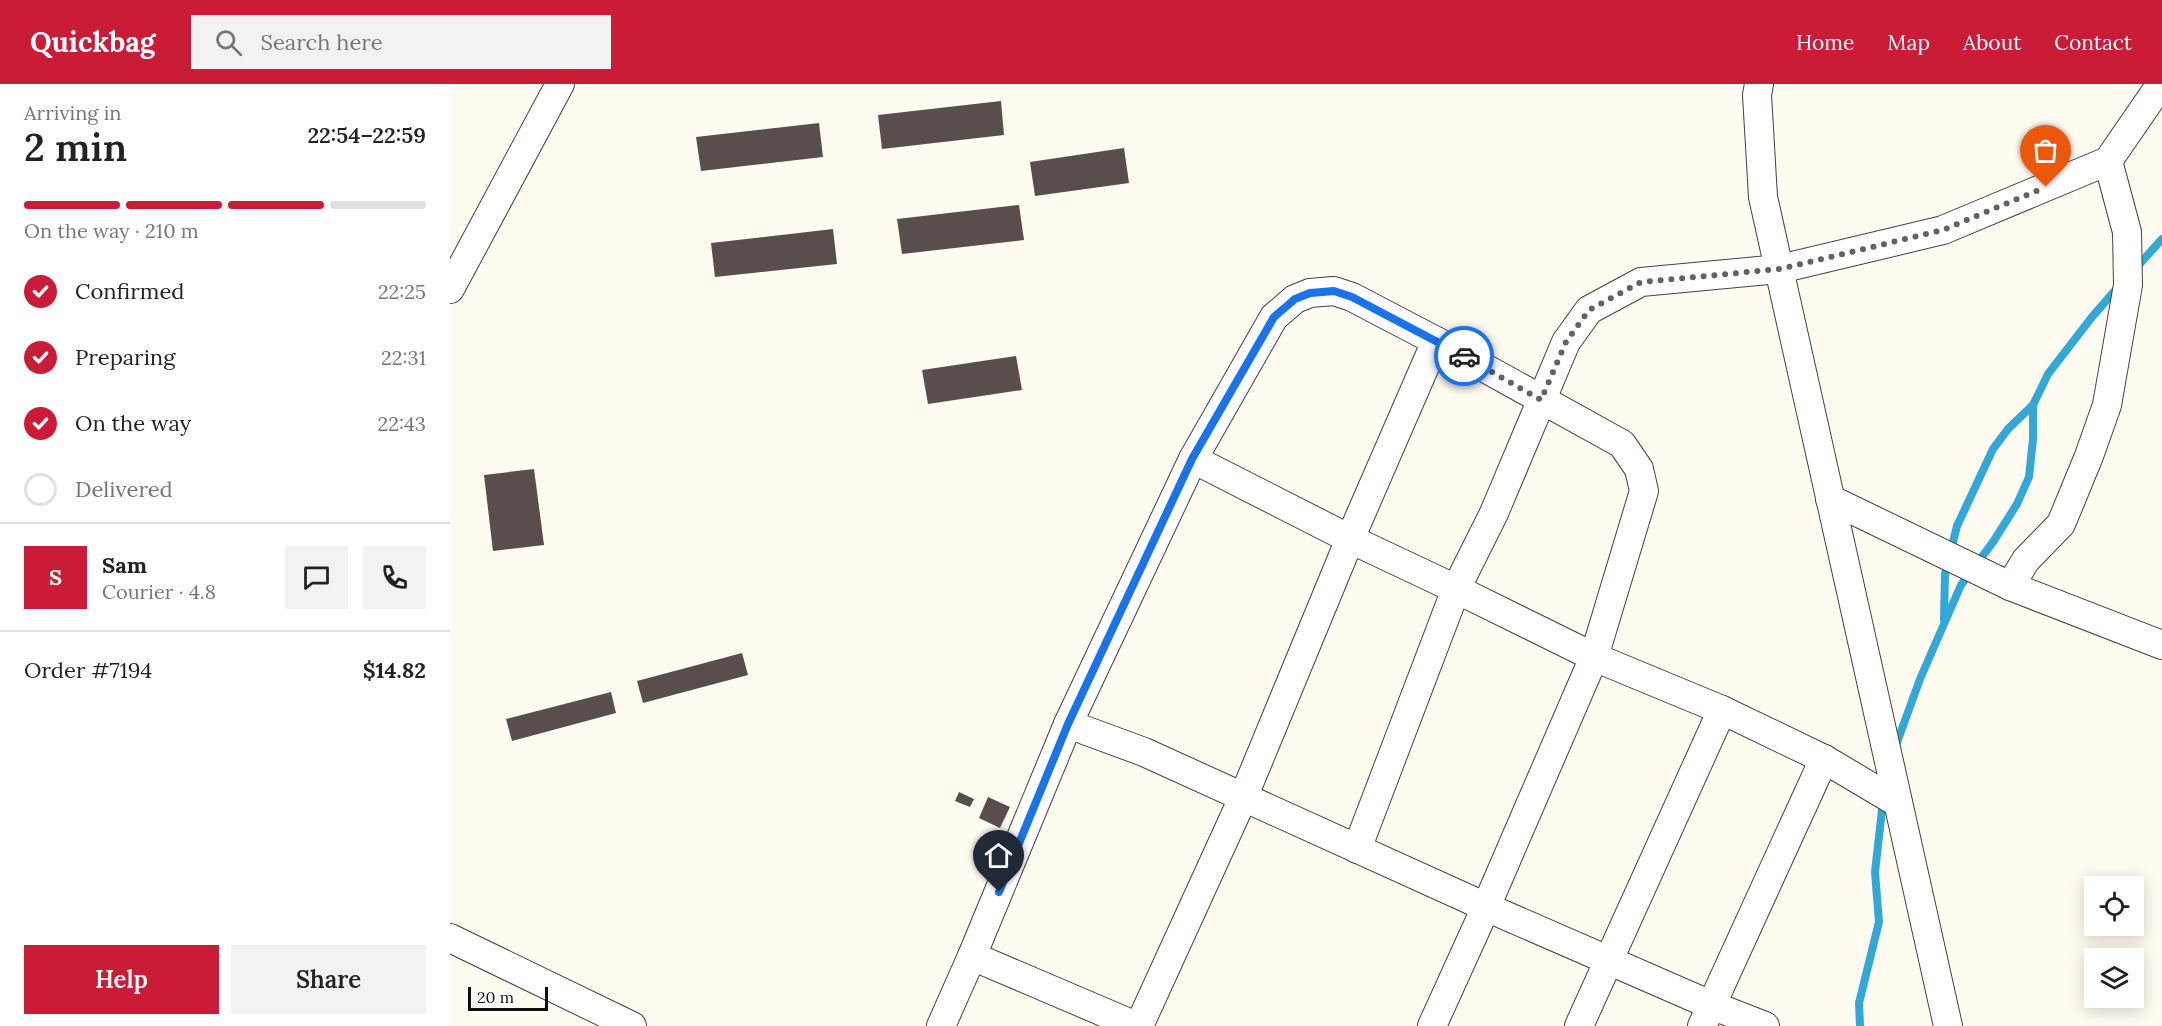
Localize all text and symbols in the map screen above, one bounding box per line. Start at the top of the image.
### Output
search box [191,15,611,69]
text: Quickbag [30,24,155,60]
icon: search [212,26,245,59]
text: Search here [260,28,383,56]
text: Home [1796,29,1854,56]
text: Map [1887,29,1930,56]
text: About [1963,29,2021,56]
text: Contact [2054,29,2132,56]
text: Arriving in [24,100,121,125]
text: 22:54–22:59 [307,121,426,149]
text: 2 min [24,122,127,172]
pin [2020,125,2071,187]
icon: bag [2029,134,2062,167]
text: On the way · 210 m [24,218,199,243]
icon: check [24,275,57,308]
text: Confirmed [75,277,184,305]
text: 22:25 [378,279,426,304]
courier [1434,326,1494,386]
icon: car [1448,340,1481,373]
icon: check [24,341,57,374]
text: Preparing [75,343,175,371]
text: 22:31 [381,345,426,370]
icon: check [24,407,57,440]
text: On the way [75,409,191,437]
text: 22:43 [378,411,426,436]
text: Delivered [75,475,173,503]
button: chat [285,546,348,609]
button: phone [363,546,426,609]
text: Sam [102,551,147,579]
text: S [49,563,62,591]
text: Courier · 4.8 [102,579,216,604]
text: Order #7194 [24,656,152,684]
text: $14.82 [363,656,426,684]
pin [973,830,1024,892]
icon: home [982,839,1015,872]
map controls [2084,876,2144,1008]
button: locate [2084,876,2144,936]
button: Help [24,945,219,1014]
button: Share [231,945,426,1014]
button: layers [2084,948,2144,1008]
scale bar [468,984,548,1012]
text: 20 m [477,987,514,1007]

